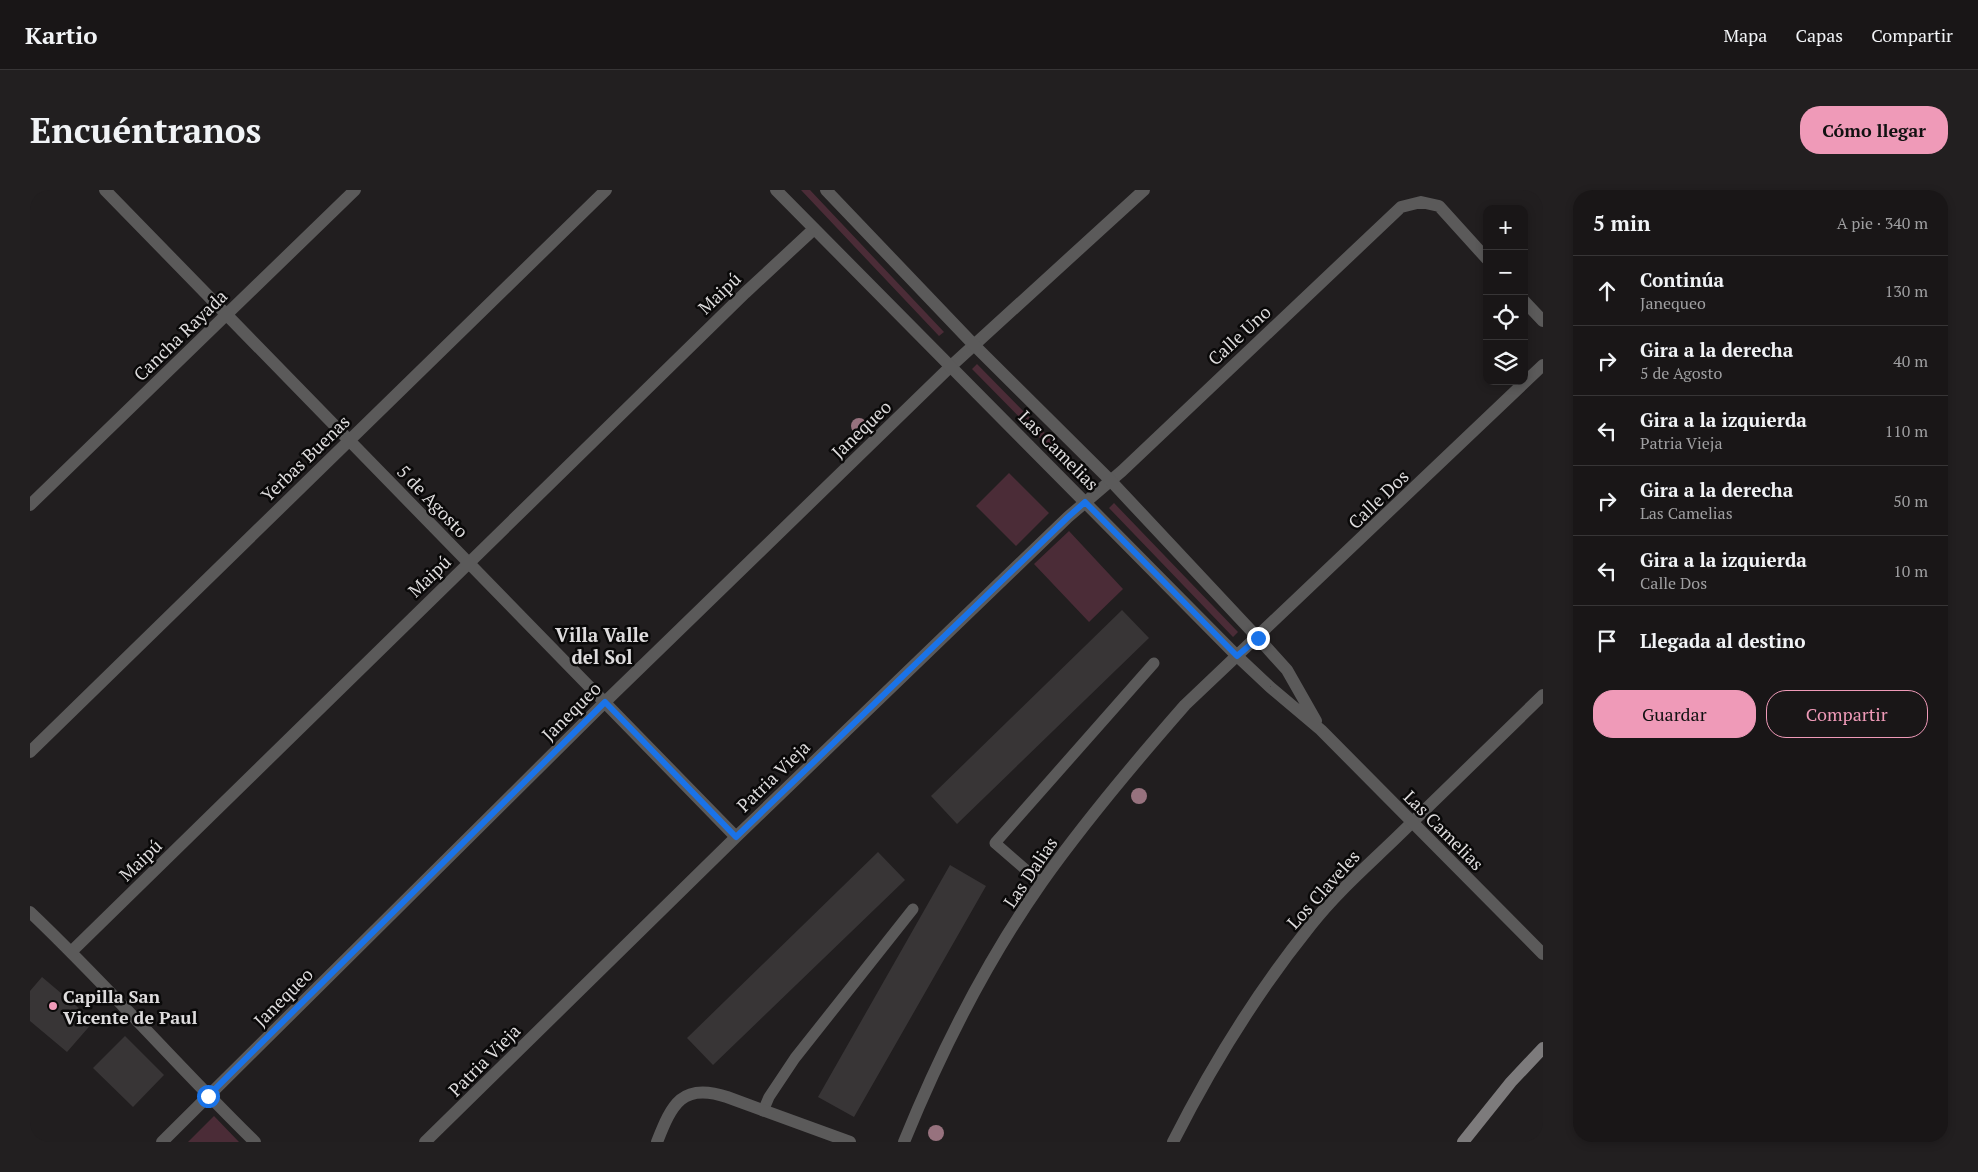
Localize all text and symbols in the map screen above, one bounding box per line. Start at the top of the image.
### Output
text: Kartio [25,19,98,51]
text: Mapa [1723,23,1767,47]
text: Capas [1795,23,1843,47]
text: Compartir [1871,23,1953,47]
button: Cómo llegar [1800,106,1948,154]
text: Encuéntranos [30,107,261,153]
map controls [1483,205,1528,385]
button: + [1483,205,1528,250]
text: 5 min [1593,209,1650,237]
text: A pie · 340 m [1837,212,1928,234]
button: − [1483,250,1528,295]
street label: Maipú [692,267,746,319]
text: Continúa [1640,267,1724,292]
icon: ahead [1593,277,1621,305]
text: 130 m [1885,280,1928,302]
street label: Cancha Rayada [128,284,232,386]
text: Janequeo [1640,292,1706,314]
button: locate [1483,295,1528,340]
street label: Calle Uno [1202,300,1276,370]
text: Gira a la derecha [1640,337,1793,362]
button: layers [1483,340,1528,385]
icon: right [1593,347,1621,375]
text: 40 m [1893,350,1928,372]
text: 5 de Agosto [1640,362,1722,384]
street label: Janequeo [826,395,896,463]
street label: Las Camelias [1014,405,1104,495]
text: Gira a la izquierda [1640,407,1807,432]
street label: Yerbas Buenas [255,409,355,507]
icon: left [1593,417,1621,445]
text: 110 m [1885,420,1928,442]
text: Patria Vieja [1640,432,1723,454]
street label: 5 de Agosto [392,459,474,543]
street label: Calle Dos [1343,464,1413,534]
text: Gira a la derecha [1640,477,1793,502]
icon: right [1593,487,1621,515]
text: 50 m [1893,490,1928,512]
text: Las Camelias [1640,502,1733,524]
text: Gira a la izquierda [1640,547,1807,572]
street label: Maipú [402,550,456,602]
icon: left [1593,557,1621,585]
text: 10 m [1893,560,1928,582]
text: Calle Dos [1640,572,1707,594]
district label: Villa Valle del Sol [555,622,649,669]
route end [1247,627,1270,650]
icon: arrive [1593,627,1621,655]
text: Llegada al destino [1640,628,1806,653]
street label: Janequeo [536,676,606,746]
button: Guardar [1593,690,1756,738]
button: Compartir [1766,690,1928,738]
street label: Patria Vieja [731,735,815,817]
street label: Las Camelias [1399,785,1489,875]
street label: Las Dalias [997,832,1063,912]
street label: Maipú [113,834,167,886]
street label: Los Claveles [1281,844,1365,934]
street label: Janequeo [248,962,318,1032]
place label: Capilla San Vicente de Paul [63,984,198,1029]
marker: Capilla San Vicente de Paul [47,1000,59,1012]
street label: Patria Vieja [443,1019,525,1101]
route start [197,1085,220,1108]

